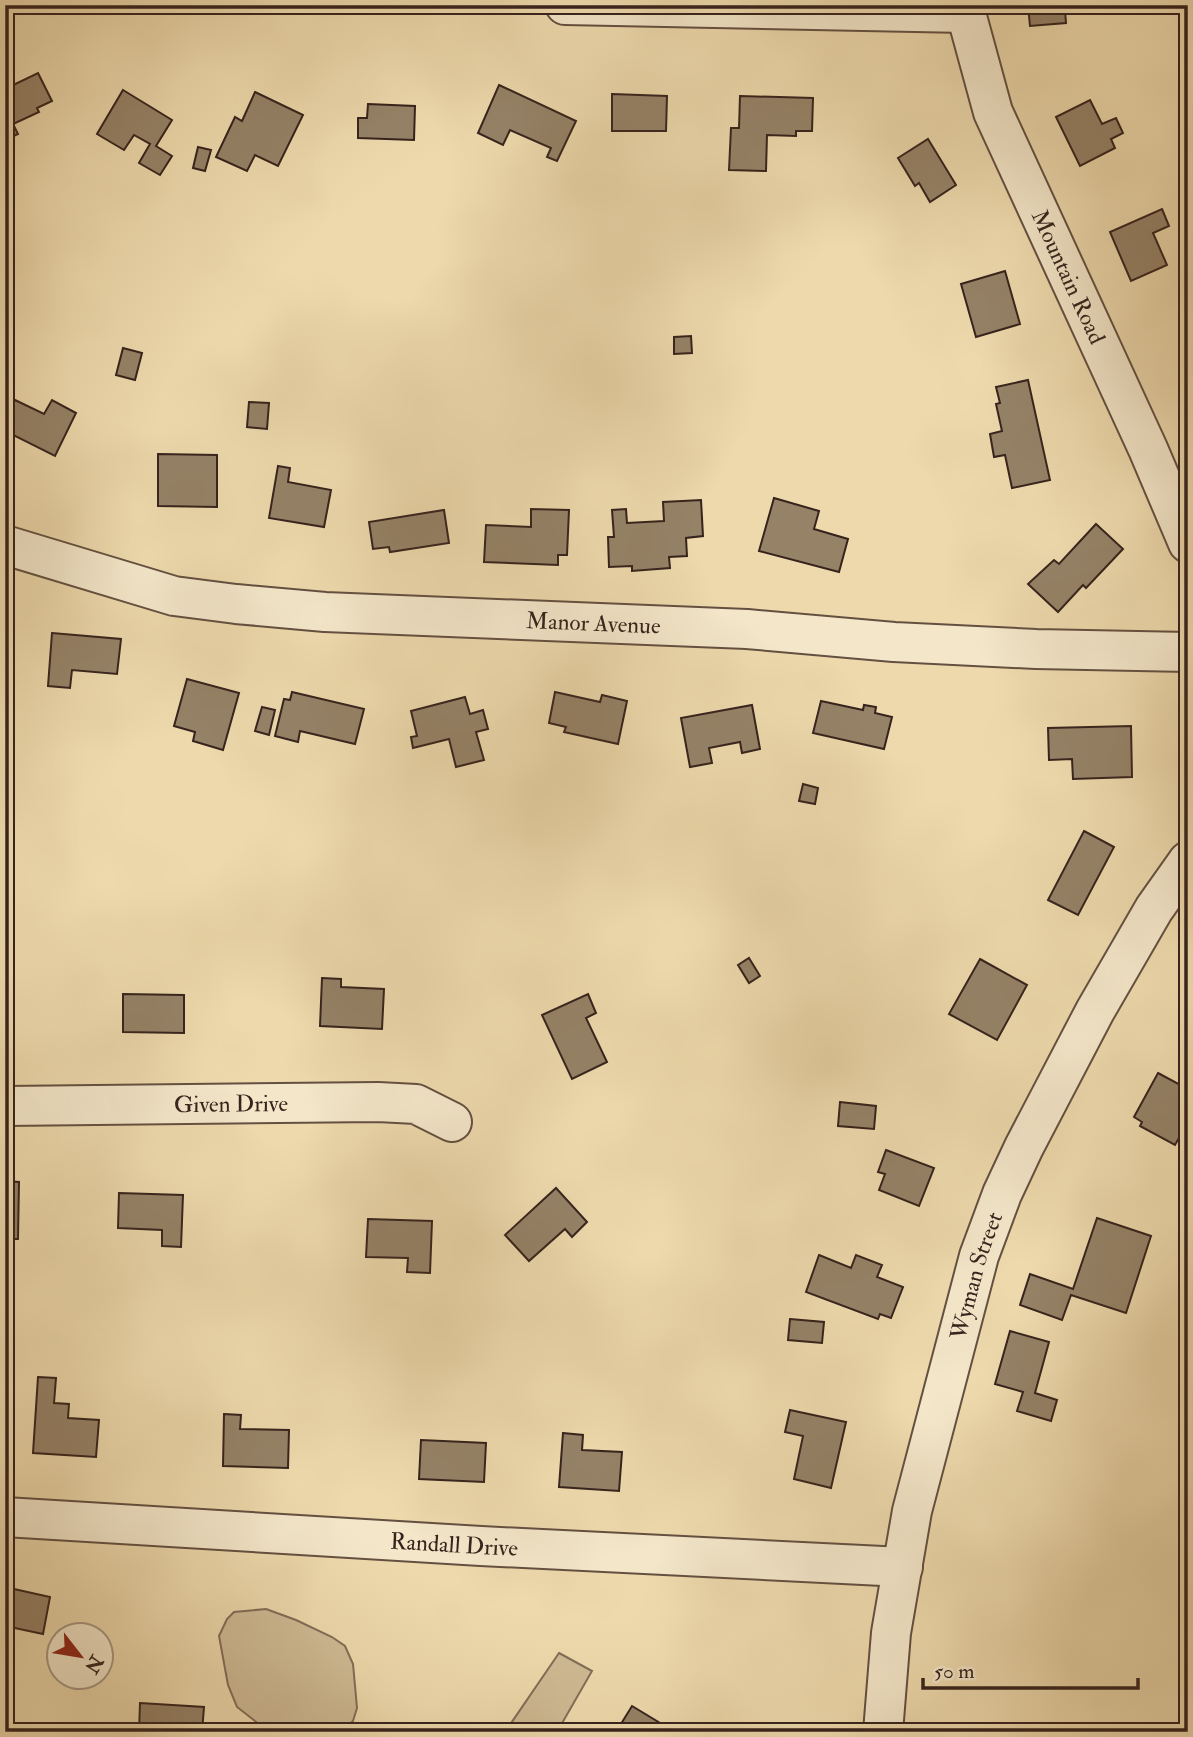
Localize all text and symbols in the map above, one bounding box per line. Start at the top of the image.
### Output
street label: Mountain Road [1025,205,1112,348]
street label: Manor Avenue [526,606,662,640]
street label: Given Drive [174,1088,289,1119]
street label: Wyman Street [943,1208,1009,1344]
street label: Randall Drive [389,1526,519,1562]
north arrow [46,1622,116,1692]
scale bar [923,1646,1139,1690]
text: N [79,1650,109,1679]
text: 50 m [934,1658,975,1685]

